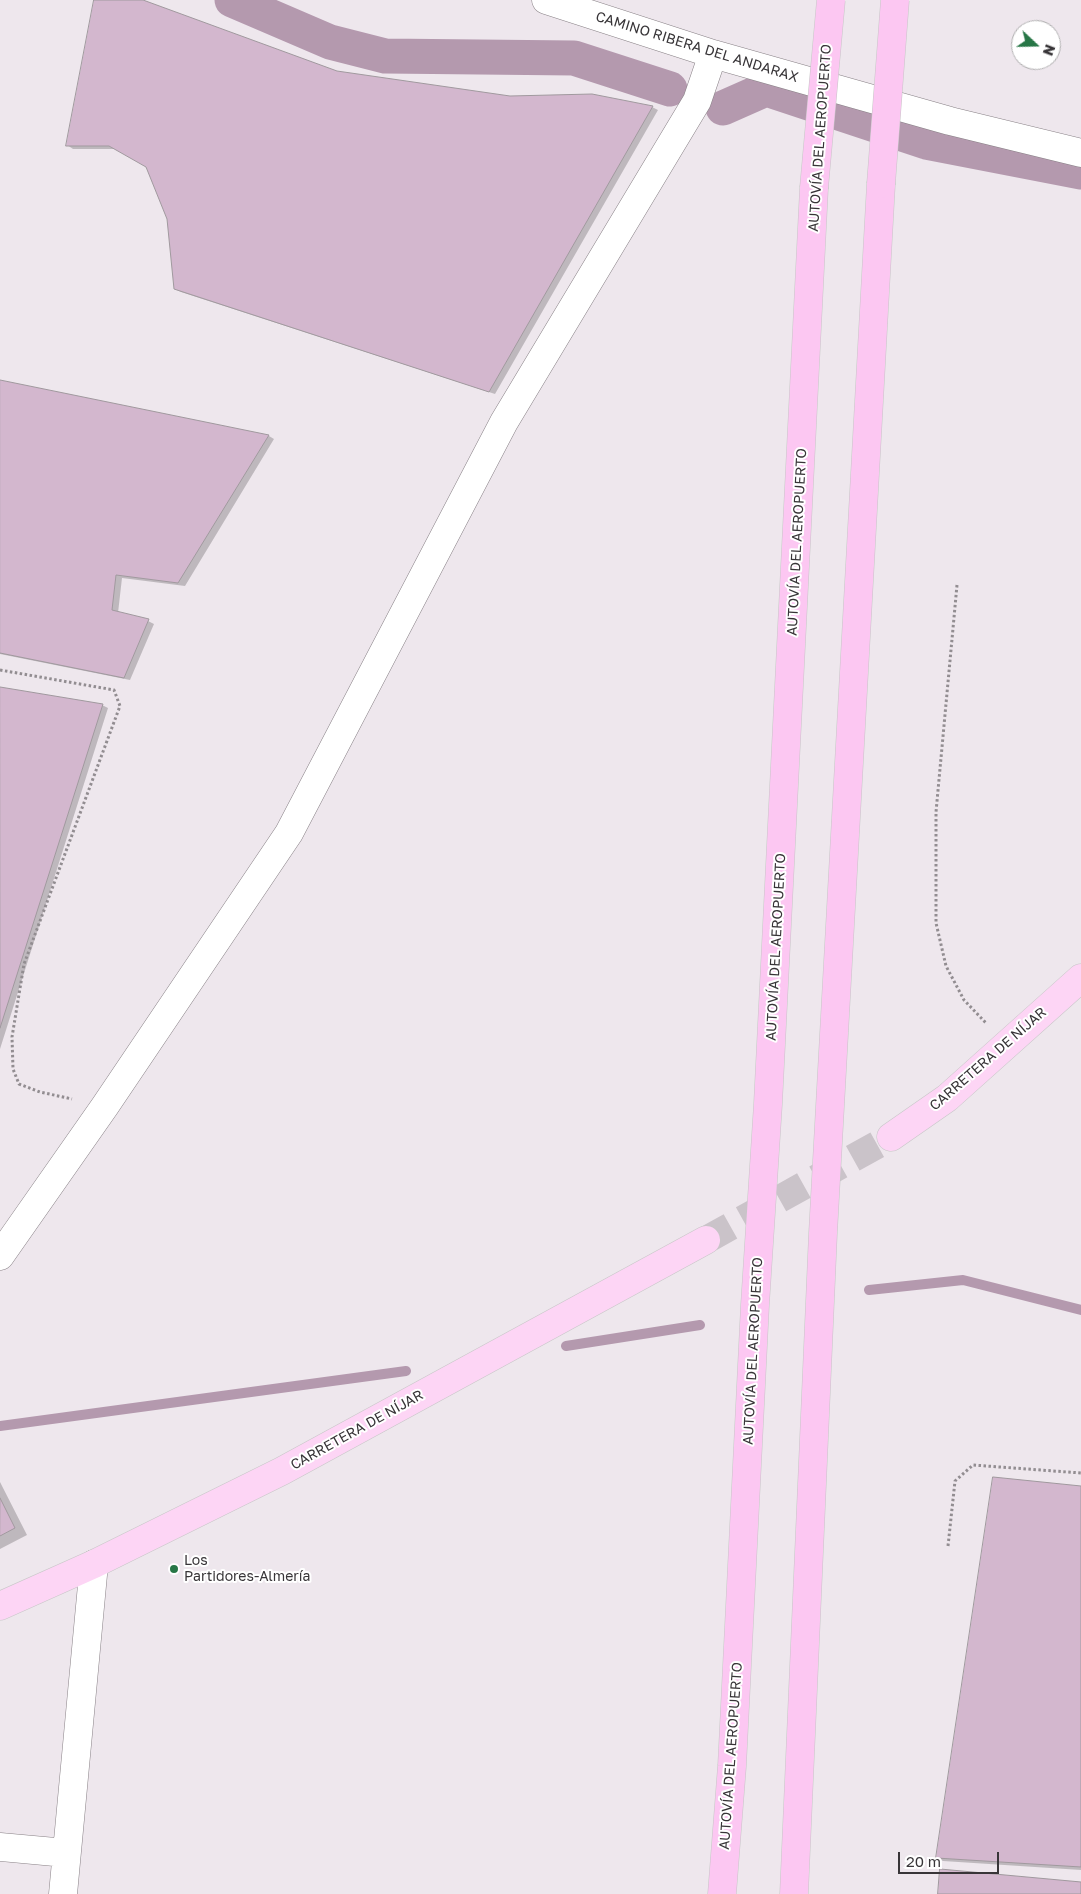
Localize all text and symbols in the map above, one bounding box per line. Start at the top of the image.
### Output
street label: CAMINO RIBERA DEL ANDARAX [594,8,800,86]
north arrow [1011,20,1061,70]
text: N [1040,42,1059,58]
street label: AUTOVÍA DEL AEROPUERTO [805,44,835,232]
street label: AUTOVÍA DEL AEROPUERTO [784,448,810,636]
street label: AUTOVÍA DEL AEROPUERTO [763,853,789,1041]
street label: CARRETERA DE NÍJAR [926,1004,1050,1114]
street label: AUTOVÍA DEL AEROPUERTO [740,1257,766,1445]
street label: CARRETERA DE NÍJAR [288,1387,426,1473]
place label: Los Partidores-Almería [184,1553,310,1585]
marker: Los Partidores-Almería [168,1563,180,1575]
street label: AUTOVÍA DEL AEROPUERTO [716,1662,746,1850]
scale bar [901,1842,1002,1874]
text: 20 m [906,1852,941,1870]

